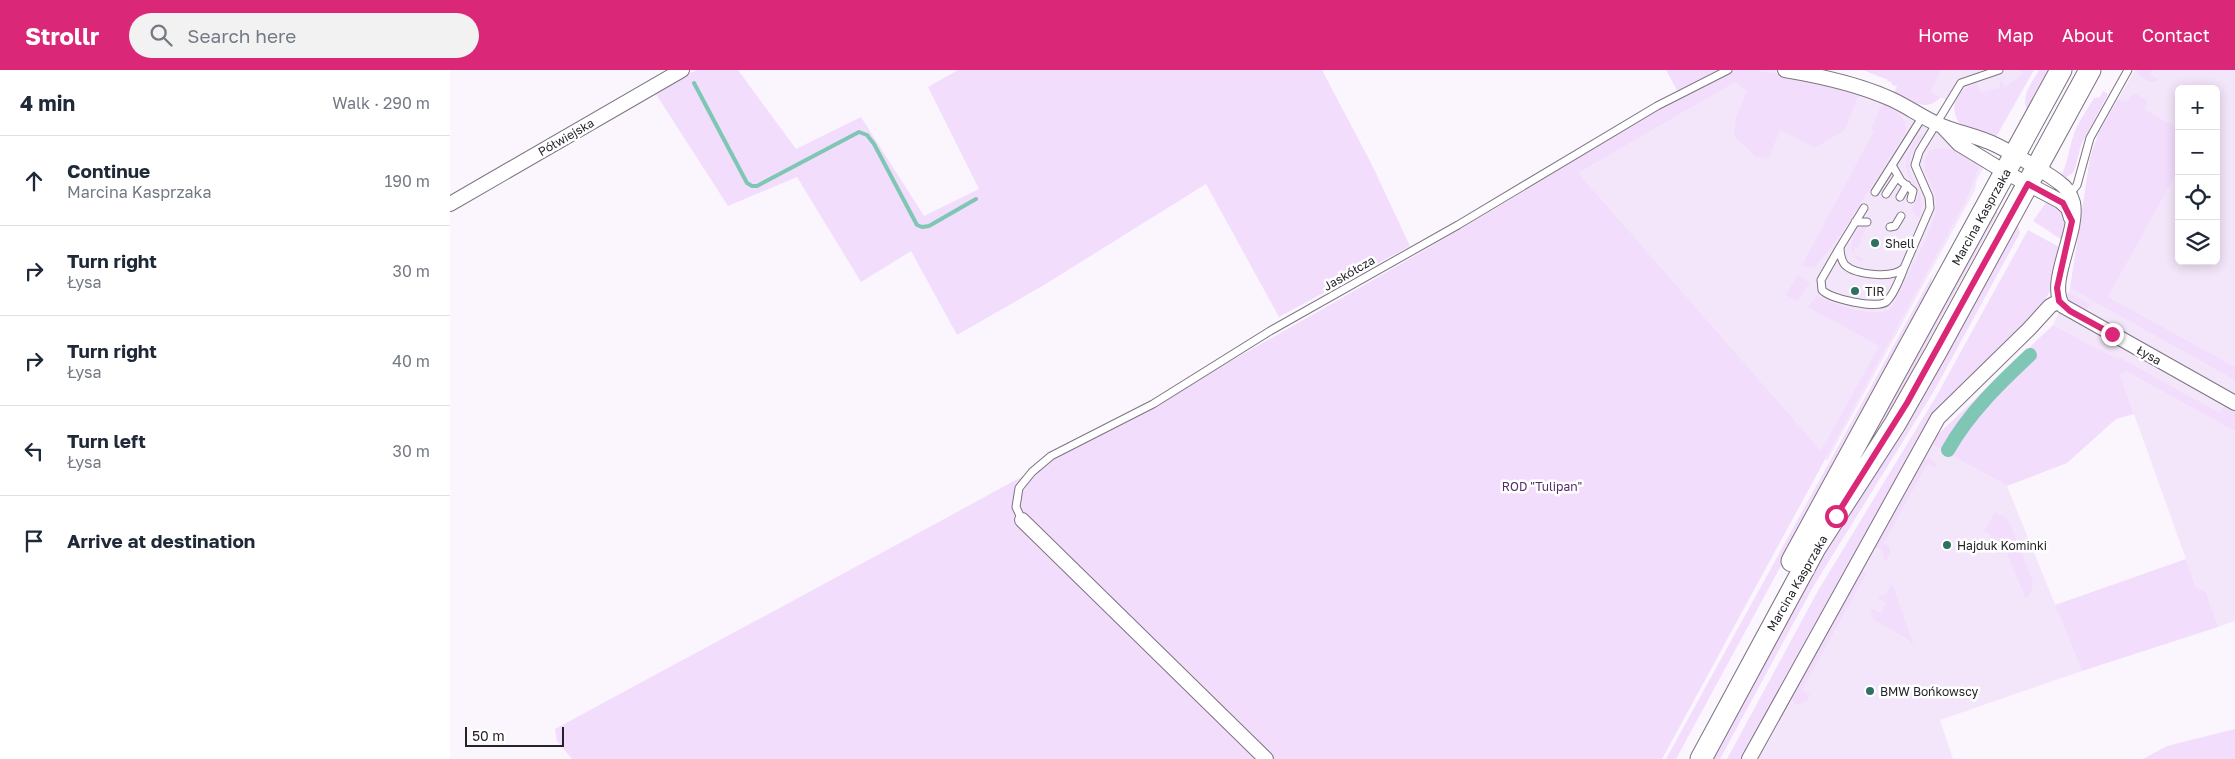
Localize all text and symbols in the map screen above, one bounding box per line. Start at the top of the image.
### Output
search box [129,13,479,58]
text: Strollr [25,21,99,50]
icon: search [147,21,175,49]
text: Search here [187,24,296,47]
text: Home [1918,24,1969,46]
text: Map [1997,24,2034,46]
text: About [2062,24,2114,46]
text: Contact [2142,24,2210,46]
map controls [2175,85,2220,265]
button: + [2175,85,2220,130]
text: 4 min [20,90,75,116]
text: Walk · 290 m [332,93,430,113]
street label: Półwiejska [535,115,597,159]
button: − [2175,130,2220,175]
text: Continue [67,159,150,182]
street label: Marcina Kasprzaka [1948,166,2014,268]
icon: ahead [20,167,48,195]
text: 190 m [384,171,430,191]
button: locate [2175,175,2220,220]
text: Marcina Kasprzaka [67,182,212,202]
button: layers [2175,220,2220,265]
place label: Shell [1885,236,1915,251]
marker: Shell [1869,237,1881,249]
text: Turn right [67,249,157,272]
street label: Jaskółcza [1321,252,1377,294]
icon: right [20,257,48,285]
text: 30 m [393,261,430,281]
text: Łysa [67,272,102,292]
place label: TIR [1865,284,1884,299]
marker: TIR [1849,285,1861,297]
route end [2101,323,2124,346]
text: Turn right [67,339,157,362]
street label: Łysa [2134,342,2164,368]
icon: right [20,347,48,375]
text: 40 m [392,351,430,371]
text: Łysa [67,362,102,382]
text: Turn left [67,429,146,452]
icon: left [20,437,48,465]
text: 30 m [393,441,430,461]
text: Łysa [67,452,102,472]
park label: ROD "Tulipan" [1502,479,1582,494]
route start [1825,505,1848,528]
icon: arrive [20,527,48,555]
text: Arrive at destination [67,529,255,552]
street label: Marcina Kasprzaka [1763,532,1831,634]
place label: Hajduk Kominki [1957,538,2047,553]
marker: Hajduk Kominki [1941,539,1953,551]
place label: BMW Bońkowscy [1880,684,1979,699]
marker: BMW Bońkowscy [1864,685,1876,697]
scale bar [465,724,564,747]
text: 50 m [472,727,505,744]

